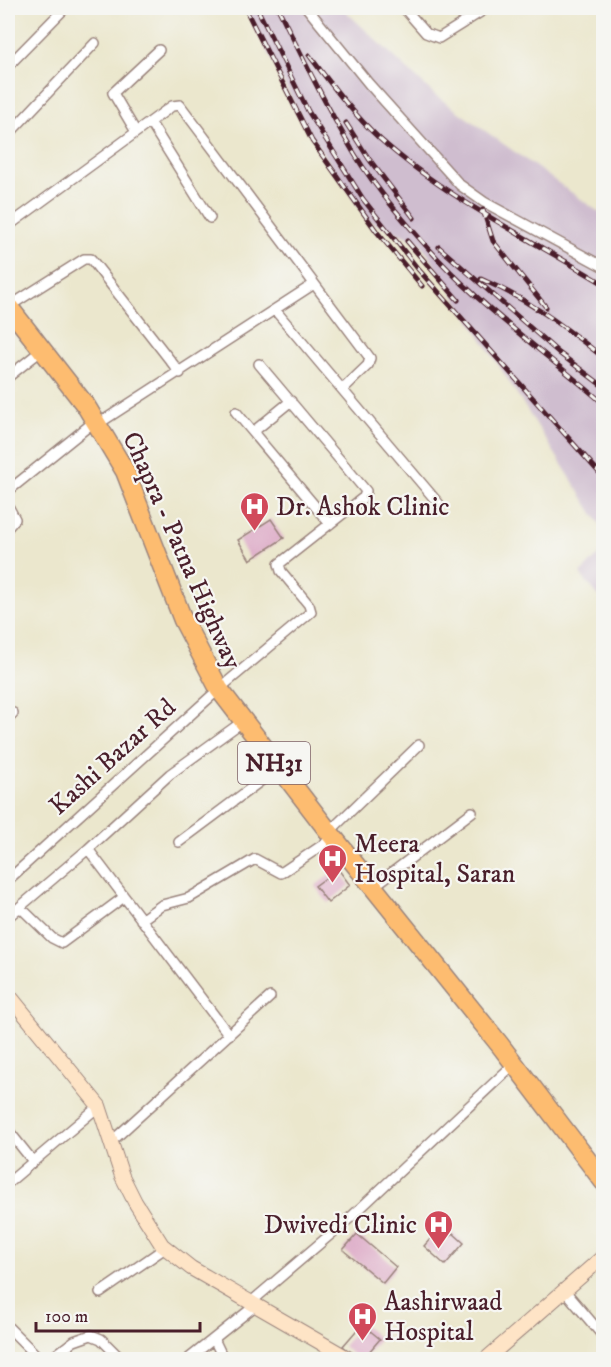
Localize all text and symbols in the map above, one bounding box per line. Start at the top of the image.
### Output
street label: Chapra - Patna Highway [114,427,249,675]
hospital icon: Dr. Ashok Clinic [239,490,271,532]
place label: Dr. Ashok Clinic [276,491,449,524]
street label: Kashi Bazar Rd [43,692,183,823]
road number: NH31 [238,742,310,784]
place label: Meera Hospital, Saran [354,828,516,891]
hospital icon: Meera Hospital, Saran [317,842,349,884]
hospital icon: Dwivedi Clinic [422,1208,454,1250]
place label: Dwivedi Clinic [264,1209,417,1242]
place label: Aashirwaad Hospital [384,1286,502,1349]
scale bar [36,1295,200,1333]
hospital icon: Aashirwaad Hospital [347,1300,379,1342]
text: 100 m [45,1306,88,1328]

